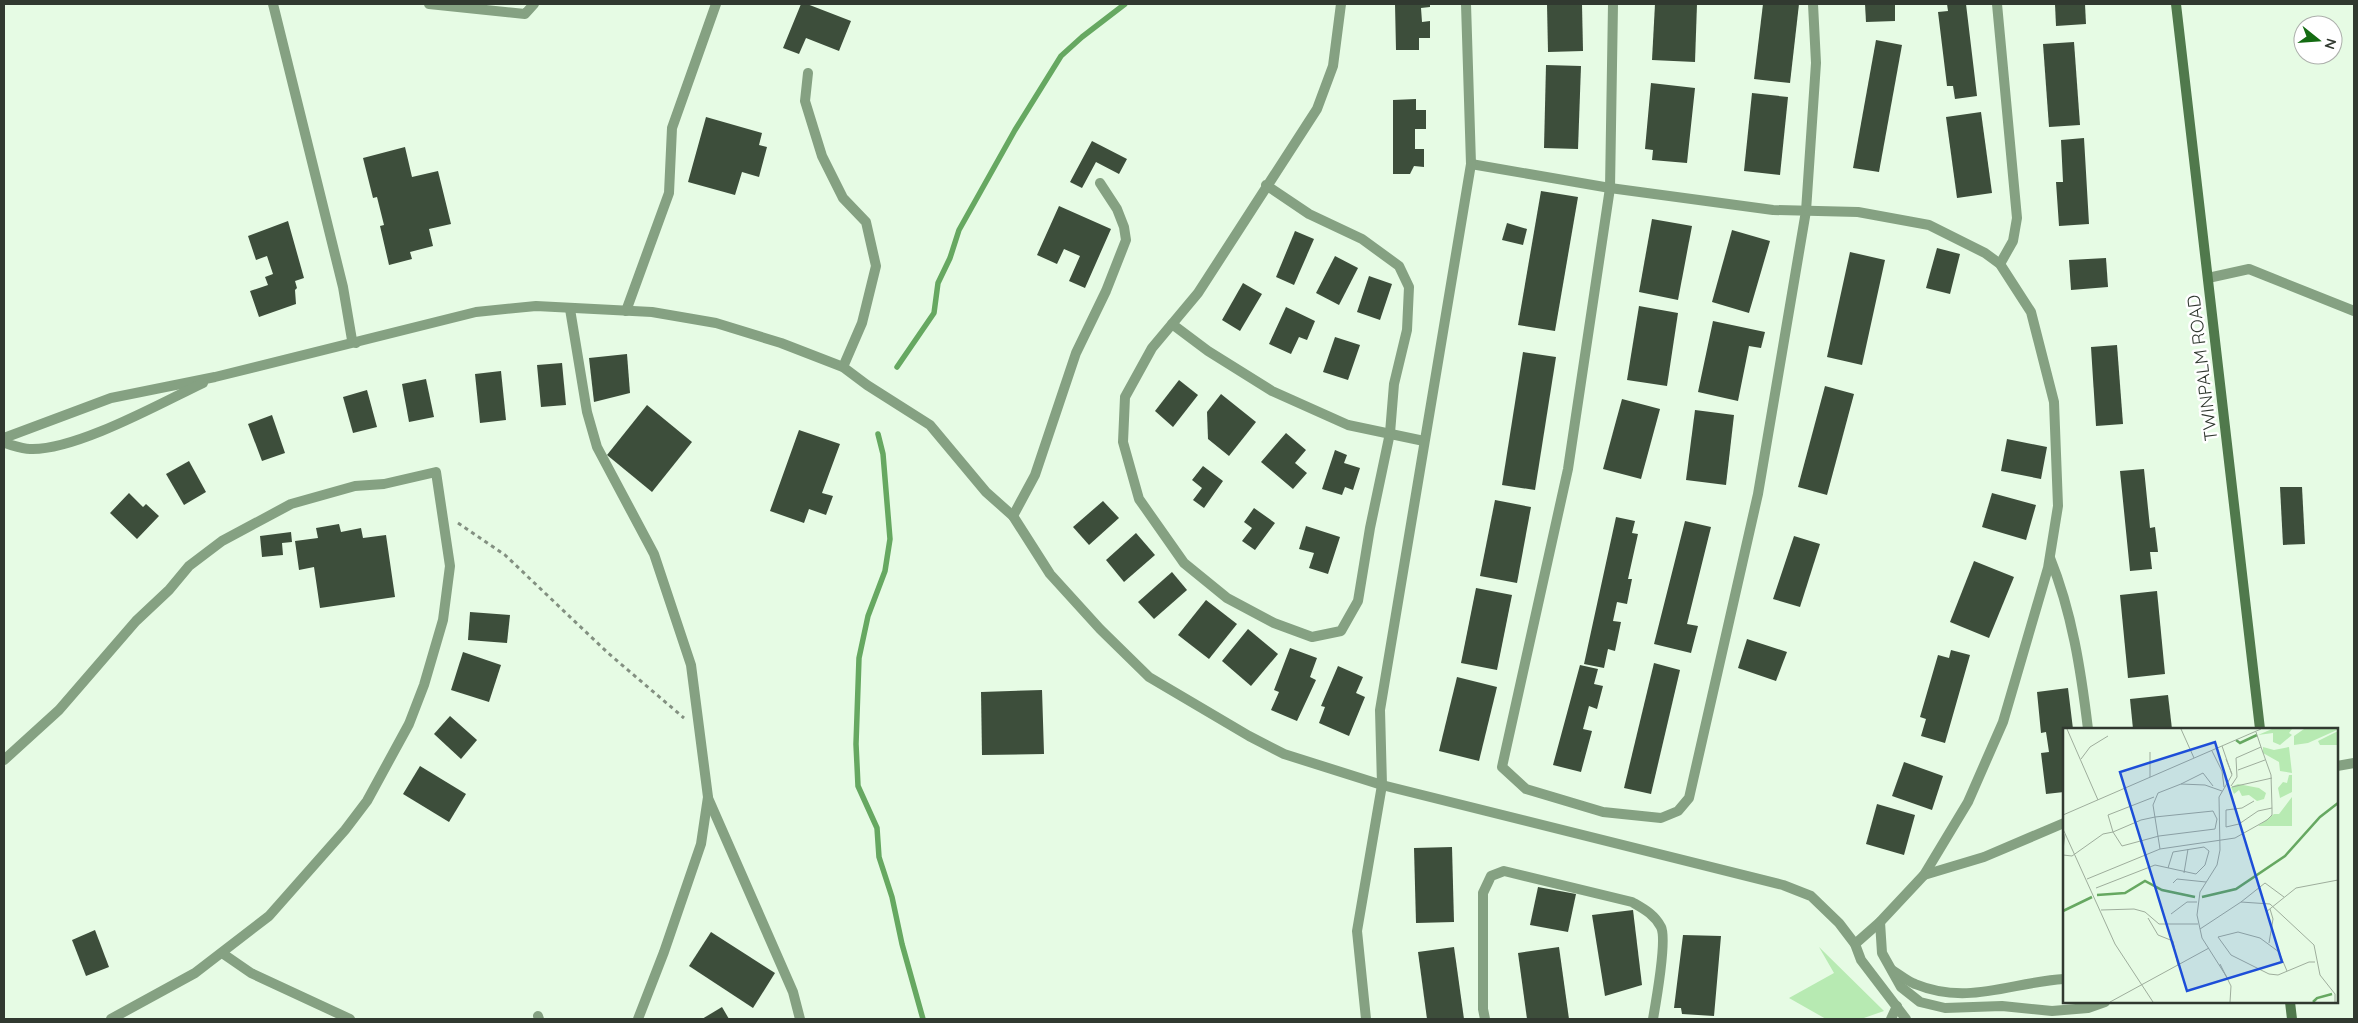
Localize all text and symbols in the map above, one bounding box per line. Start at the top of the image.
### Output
north arrow [2293,15,2343,65]
text: N [2320,36,2341,51]
street label: TWINPALM ROAD [2182,293,2222,442]
inset map [2063,728,2338,1003]

